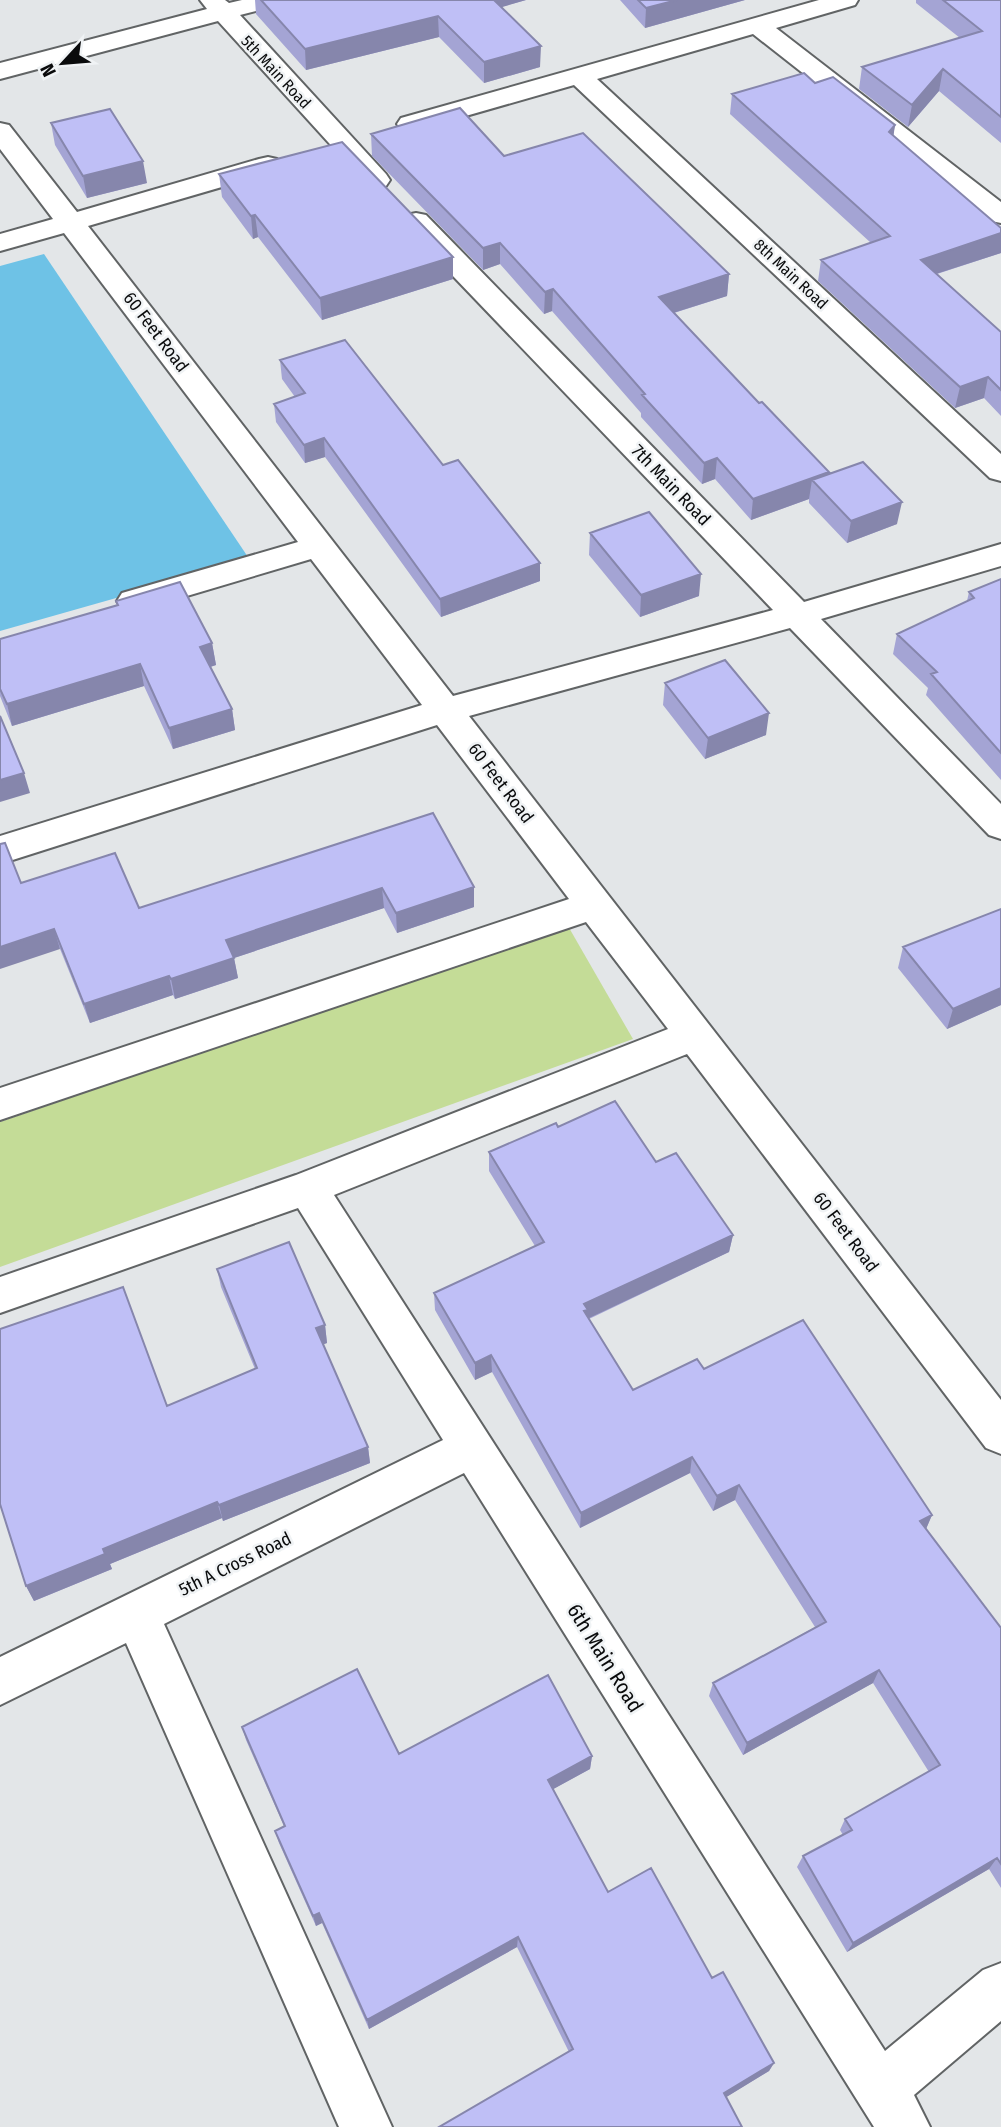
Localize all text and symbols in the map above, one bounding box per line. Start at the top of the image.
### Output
north arrow [28,28,98,98]
street label: 5th Main Road [237,31,315,113]
text: N [35,60,61,80]
street label: 8th Main Road [750,235,832,313]
street label: 60 Feet Road [119,287,193,377]
street label: 7th Main Road [627,440,715,530]
street label: 60 Feet Road [464,738,538,828]
street label: 60 Feet Road [809,1187,883,1277]
street label: 5th A Cross Road [175,1527,295,1601]
street label: 6th Main Road [561,1599,649,1717]

